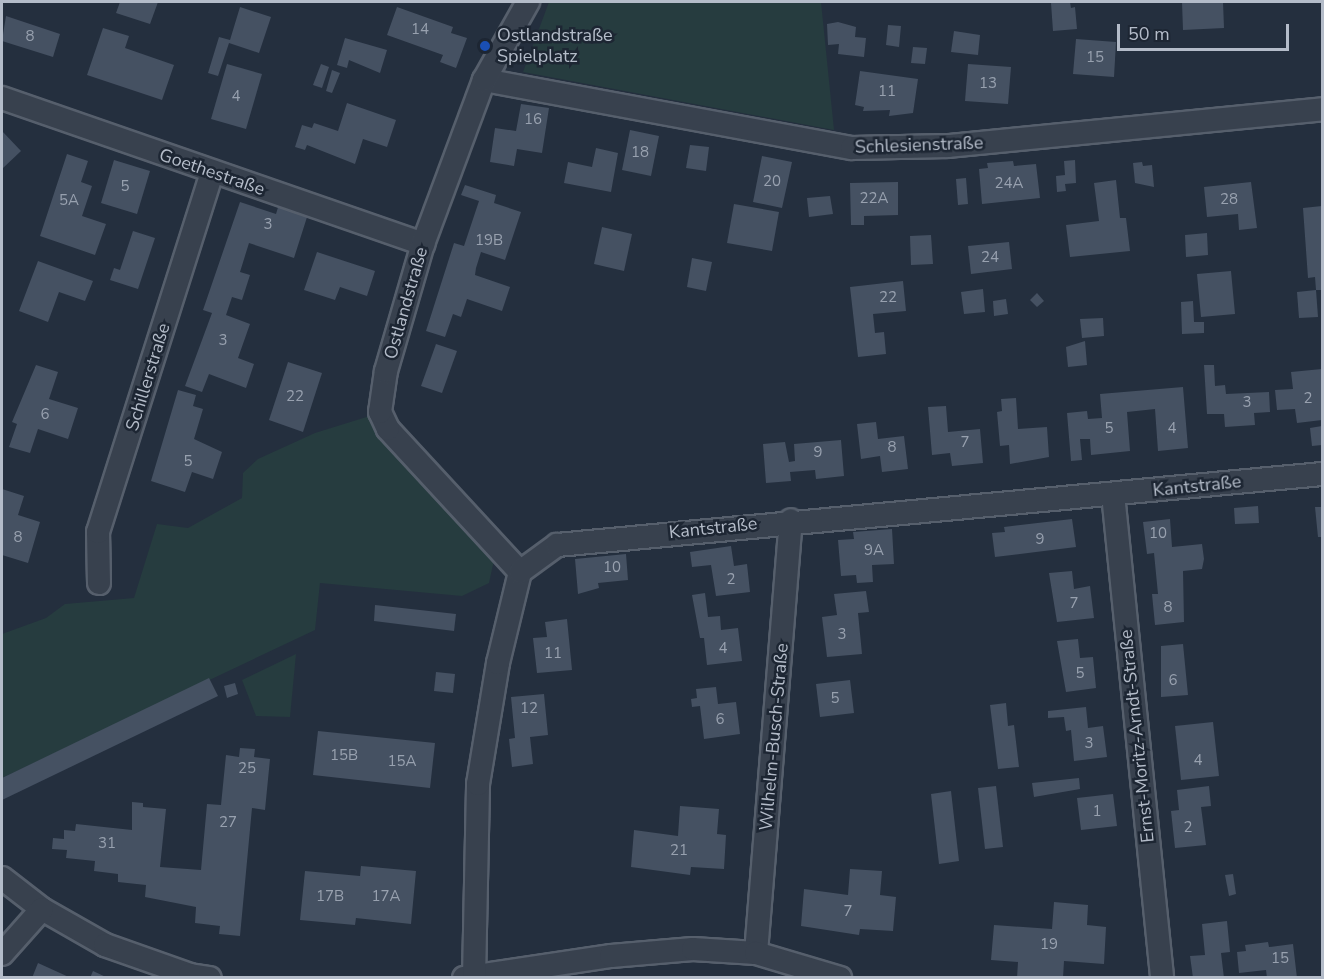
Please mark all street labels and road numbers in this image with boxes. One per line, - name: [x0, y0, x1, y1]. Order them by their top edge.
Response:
- street label: Schlesienstraße: [854, 132, 984, 158]
- street label: Goethestraße: [156, 144, 268, 200]
- street label: Ostlandstraße: [380, 244, 432, 362]
- street label: Schillerstraße: [121, 320, 175, 434]
- street label: Kantstraße: [1152, 471, 1242, 501]
- street label: Kantstraße: [668, 513, 758, 543]
- street label: Ernst-Moritz-Arndt-Straße: [1115, 628, 1159, 844]
- street label: Wilhelm-Busch-Straße: [755, 642, 793, 832]

